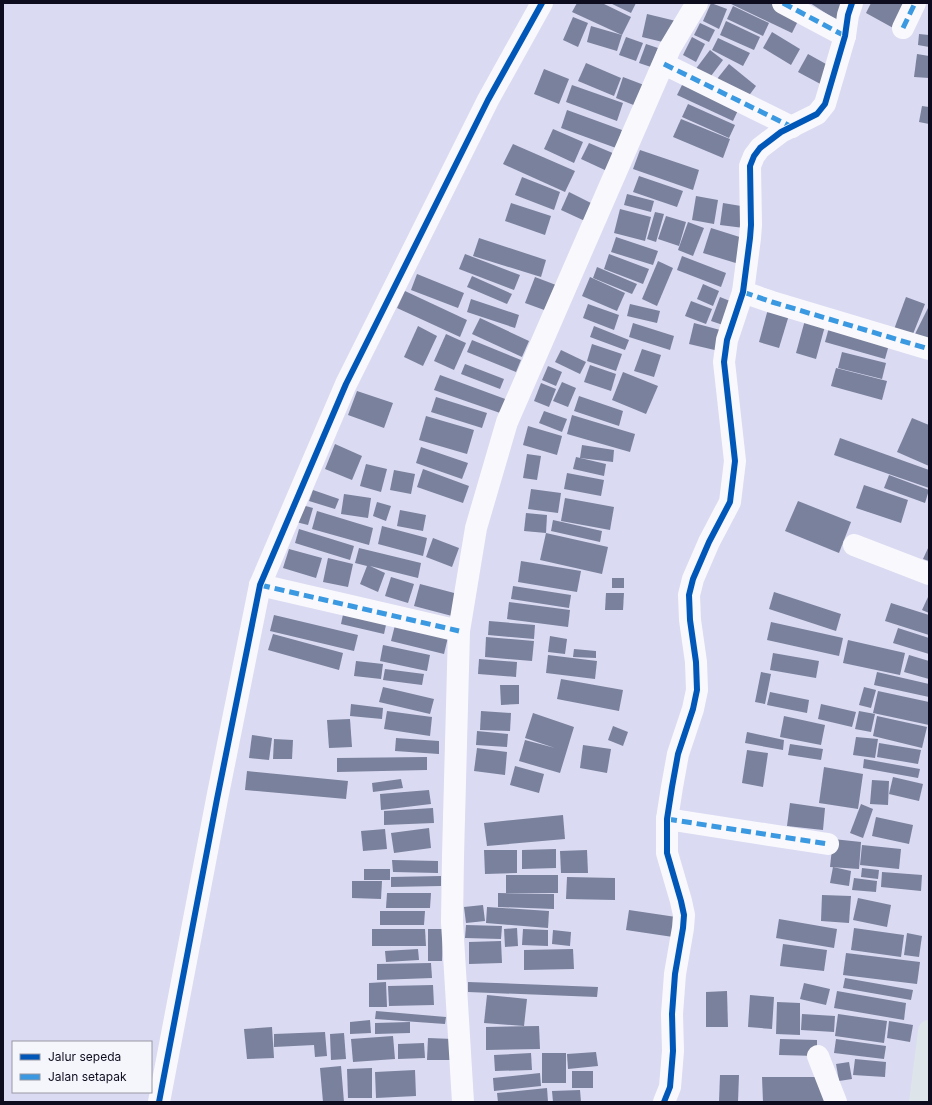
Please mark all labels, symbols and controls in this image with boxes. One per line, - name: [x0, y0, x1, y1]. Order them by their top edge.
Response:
- legend: [12, 1041, 152, 1093]
- text: Jalur sepeda: [48, 1049, 121, 1064]
- text: Jalan setapak: [48, 1069, 127, 1084]

